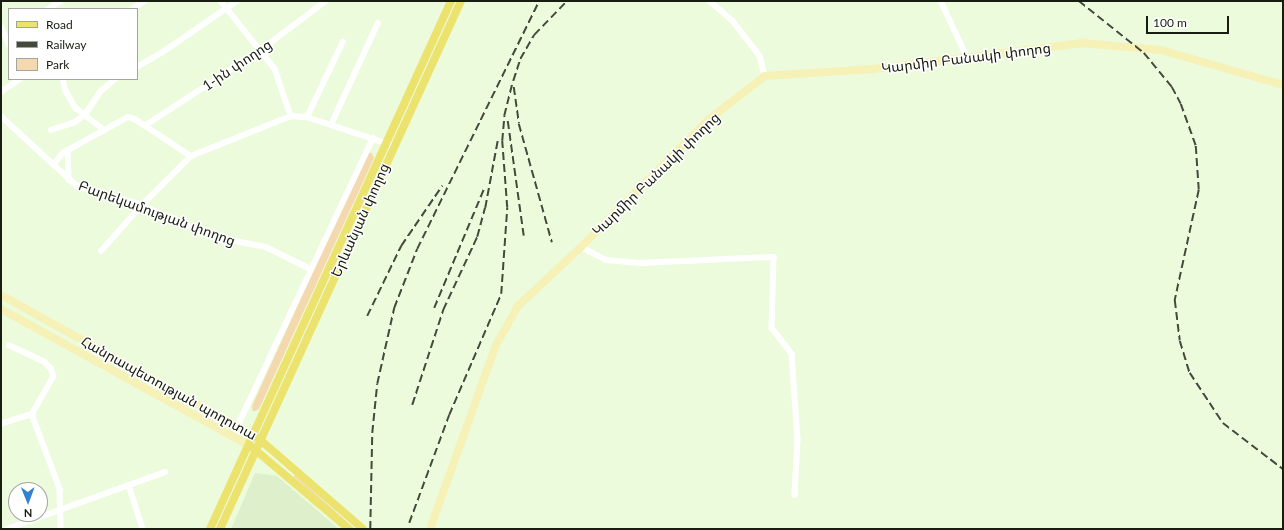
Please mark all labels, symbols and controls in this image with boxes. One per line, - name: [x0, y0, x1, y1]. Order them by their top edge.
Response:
- legend: [8, 8, 138, 80]
- scale bar: [1148, 8, 1231, 34]
- text: 100 m: [1153, 15, 1187, 30]
- text: Road: [46, 17, 73, 32]
- street label: 1-ին փողոց: [199, 36, 275, 94]
- text: Railway: [46, 37, 86, 52]
- street label: Կարմիր Բանակի փողոց: [880, 39, 1052, 77]
- text: Park: [46, 57, 69, 72]
- street label: Կարմիր Բանակի փողոց: [589, 109, 723, 239]
- street label: Երևանյան փողոց: [327, 160, 393, 280]
- street label: Բարեկամության փողոց: [76, 177, 238, 249]
- street label: Հանրապետության պողոտա: [78, 333, 260, 443]
- north arrow: [8, 482, 48, 522]
- text: N: [24, 507, 33, 520]

